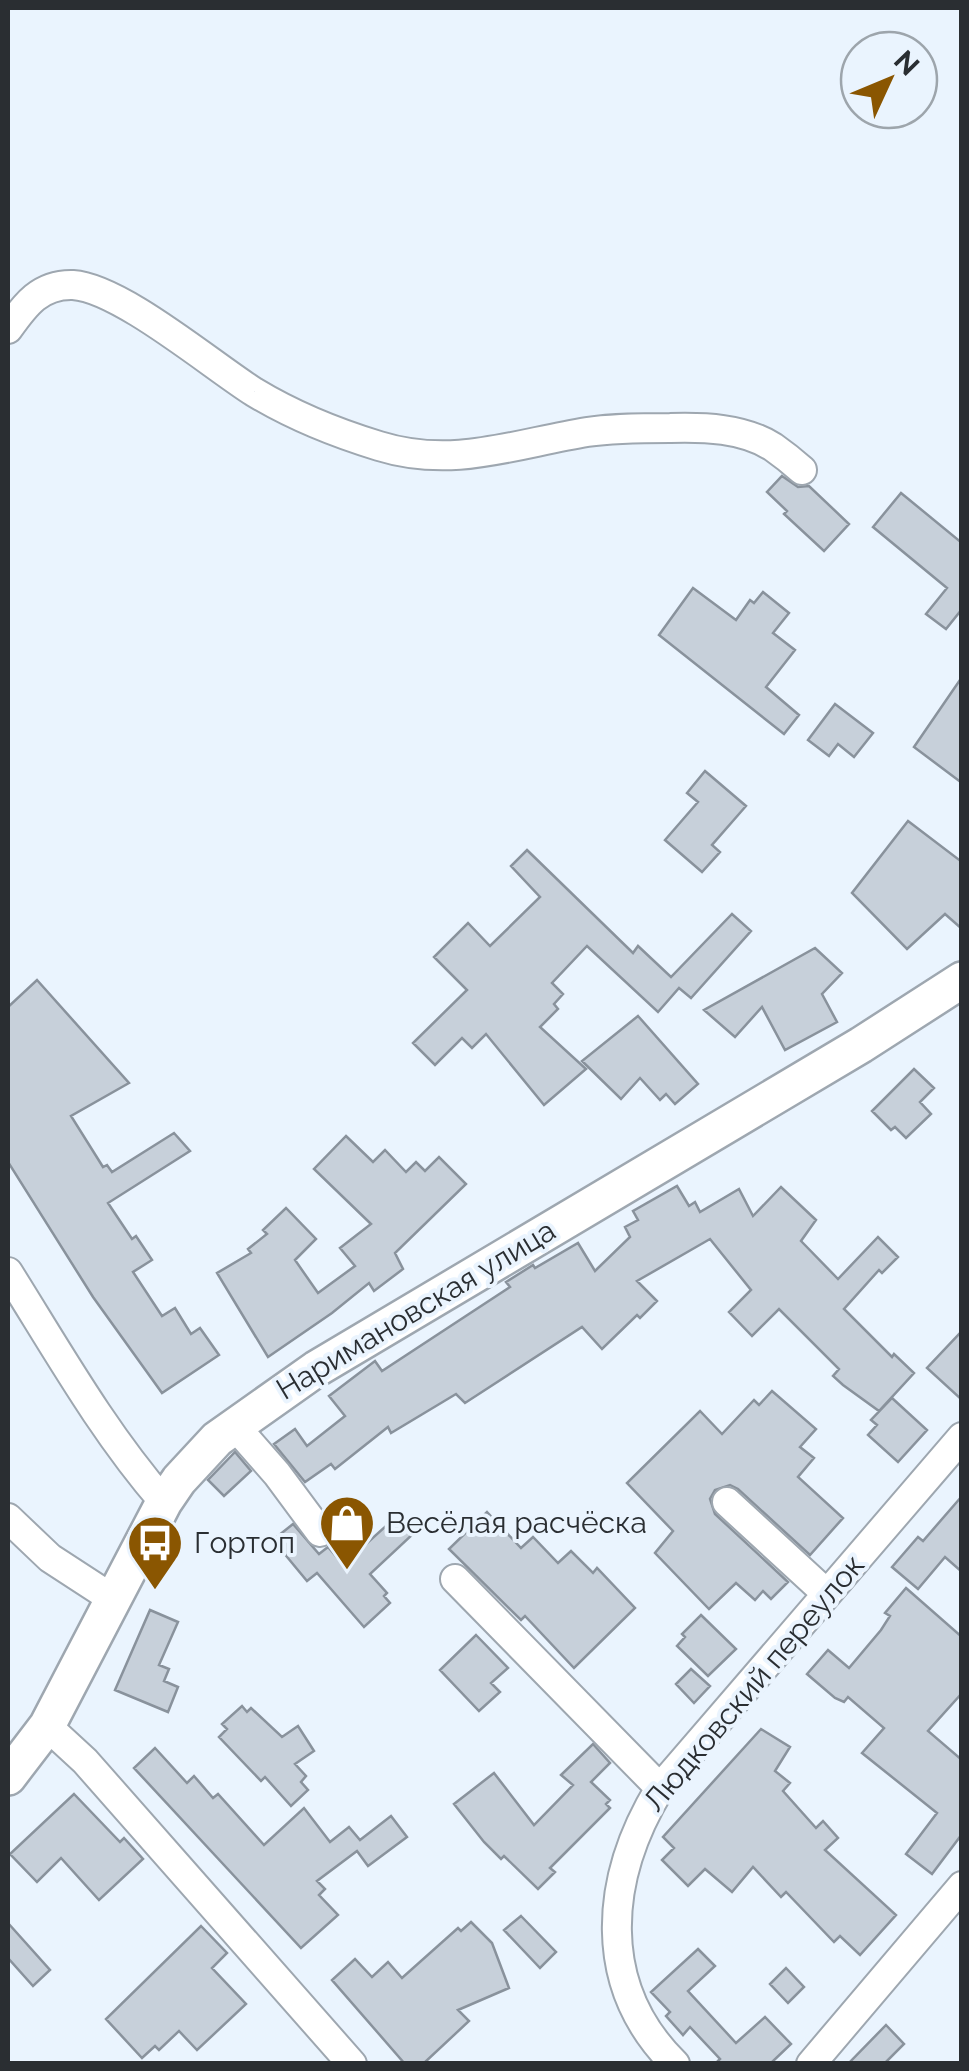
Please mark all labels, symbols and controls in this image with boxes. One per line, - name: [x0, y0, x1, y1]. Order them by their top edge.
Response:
- north arrow: [839, 30, 939, 130]
- text: N: [887, 44, 926, 82]
- street label: Наримановская улица: [270, 1212, 561, 1407]
- shop icon: Весёлая расчёска: [317, 1493, 377, 1572]
- place label: Весёлая расчёска: [386, 1505, 647, 1540]
- bus stop icon: Гортоп: [125, 1513, 185, 1592]
- place label: Гортоп: [194, 1525, 295, 1560]
- street label: Людковский переулок: [636, 1547, 871, 1818]

